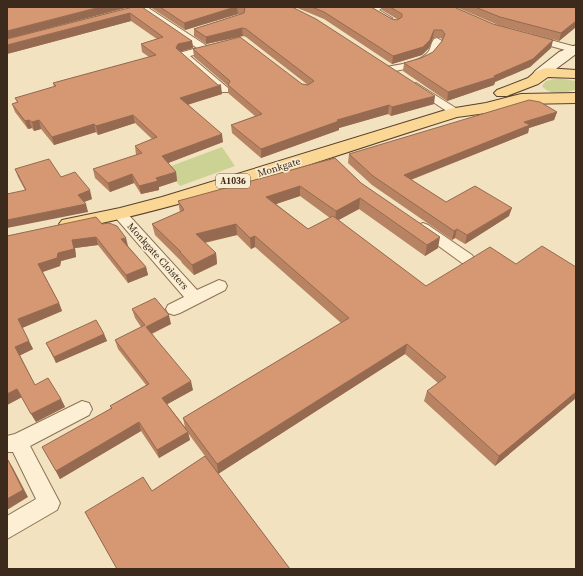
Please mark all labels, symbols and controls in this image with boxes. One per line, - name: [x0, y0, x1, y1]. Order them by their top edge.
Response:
- street label: Monkgate: [256, 154, 302, 180]
- road number: A1036: [216, 174, 250, 188]
- street label: Monkgate Cloisters: [125, 220, 191, 292]

